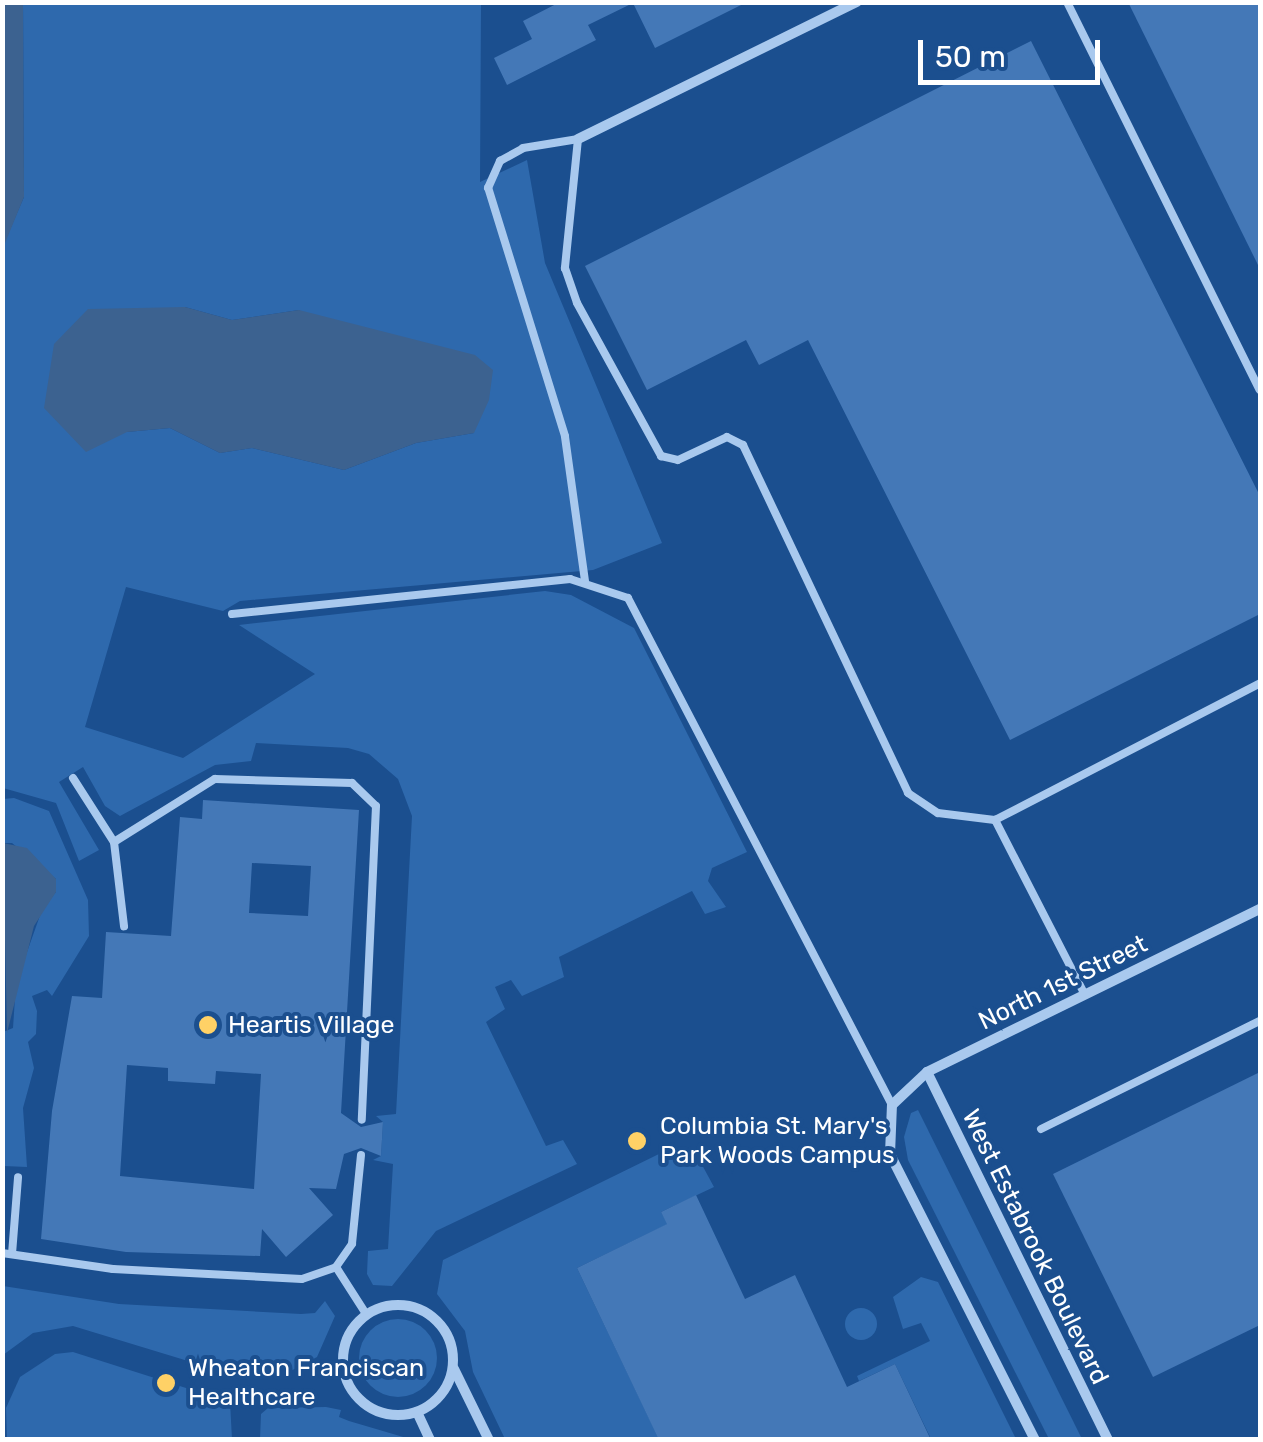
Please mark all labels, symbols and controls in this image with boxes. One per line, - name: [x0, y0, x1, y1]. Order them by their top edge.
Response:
- scale bar: [923, 20, 1106, 82]
- text: 50 m: [935, 39, 1006, 75]
- street label: North 1st Street: [974, 929, 1152, 1037]
- place label: Heartis Village: [228, 1010, 395, 1040]
- marker: Heartis Village: [197, 1014, 219, 1036]
- street label: West Estabrook Boulevard: [955, 1105, 1115, 1389]
- place label: Columbia St. Mary's Park Woods Campus: [660, 1112, 895, 1171]
- marker: Columbia St. Mary's Park Woods Campus: [624, 1128, 650, 1154]
- place label: Wheaton Franciscan Healthcare: [188, 1354, 424, 1413]
- marker: Wheaton Franciscan Healthcare: [153, 1370, 179, 1396]

